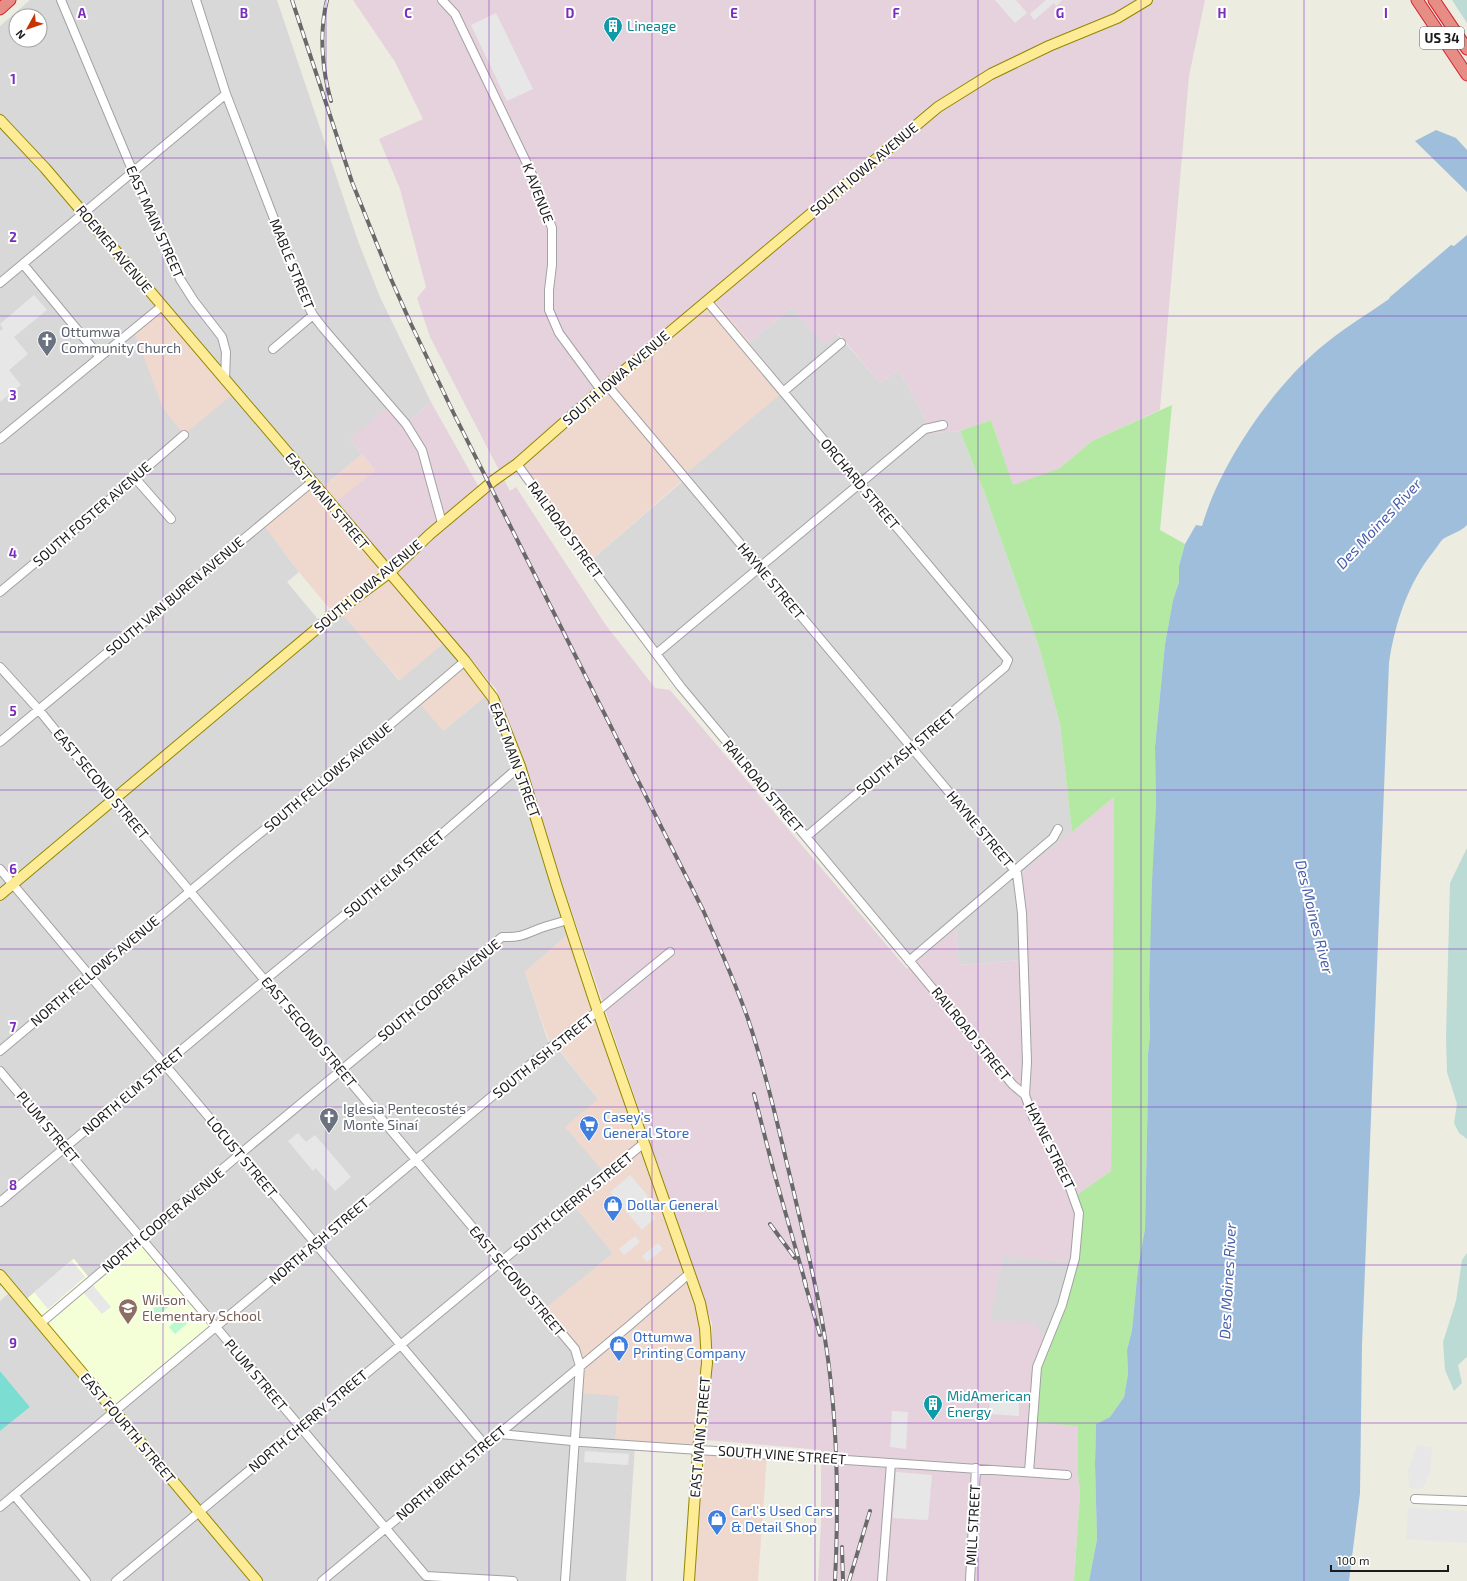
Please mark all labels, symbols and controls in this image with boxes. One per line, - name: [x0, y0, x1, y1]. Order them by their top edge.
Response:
- text: A: [78, 5, 87, 21]
- text: B: [240, 5, 248, 21]
- text: C: [404, 5, 412, 21]
- text: D: [566, 5, 575, 21]
- text: E: [730, 5, 738, 21]
- text: F: [892, 5, 900, 21]
- text: G: [1056, 5, 1064, 21]
- text: H: [1218, 5, 1227, 21]
- text: I: [1384, 5, 1388, 21]
- north arrow: [8, 8, 48, 48]
- building icon: Lineage: [602, 15, 624, 43]
- place label: Lineage: [627, 17, 676, 34]
- text: N: [12, 27, 27, 42]
- road number: US 34: [1420, 27, 1464, 49]
- text: 1: [10, 71, 16, 87]
- street label: SOUTH IOWA AVENUE: [806, 118, 921, 219]
- street label: K AVENUE: [519, 161, 558, 225]
- street label: EAST MAIN STREET: [123, 163, 188, 281]
- street label: ROEMER AVENUE: [73, 201, 156, 296]
- street label: MABLE STREET: [267, 216, 318, 312]
- text: 2: [9, 229, 17, 245]
- place label: Ottumwa Community Church: [61, 323, 181, 356]
- street label: SOUTH IOWA AVENUE: [559, 327, 673, 429]
- church icon: Ottumwa Community Church: [36, 329, 58, 357]
- text: 3: [9, 387, 17, 403]
- street label: ORCHARD STREET: [817, 435, 903, 533]
- street label: EAST MAIN STREET: [282, 449, 373, 553]
- street label: SOUTH FOSTER AVENUE: [29, 458, 154, 570]
- water label: Des Moines River: [1332, 474, 1425, 572]
- street label: RAILROAD STREET: [525, 478, 606, 582]
- street label: SOUTH VAN BUREN AVENUE: [102, 533, 247, 658]
- street label: SOUTH IOWA AVENUE: [310, 535, 425, 636]
- street label: HAYNE STREET: [734, 539, 808, 622]
- text: 4: [9, 545, 17, 561]
- street label: EAST MAIN STREET: [487, 700, 544, 820]
- text: 5: [9, 703, 17, 719]
- street label: SOUTH ASH STREET: [853, 705, 959, 798]
- street label: SOUTH FELLOWS AVENUE: [260, 718, 395, 835]
- street label: EAST SECOND STREET: [50, 725, 153, 842]
- street label: RAILROAD STREET: [720, 736, 807, 835]
- street label: HAYNE STREET: [943, 787, 1017, 870]
- street label: SOUTH ELM STREET: [340, 827, 447, 921]
- water label: Des Moines River: [1292, 858, 1338, 977]
- text: 6: [9, 861, 17, 877]
- street label: NORTH FELLOWS AVENUE: [27, 912, 163, 1029]
- street label: SOUTH COOPER AVENUE: [374, 935, 504, 1044]
- street label: EAST SECOND STREET: [258, 973, 361, 1090]
- street label: RAILROAD STREET: [928, 983, 1014, 1084]
- street label: SOUTH ASH STREET: [489, 1010, 596, 1101]
- text: 7: [10, 1019, 17, 1035]
- street label: NORTH ELM STREET: [78, 1043, 187, 1138]
- street label: PLUM STREET: [13, 1087, 83, 1166]
- place label: Iglesia Pentecostés Monte Sinaí: [343, 1100, 466, 1133]
- street label: HAYNE STREET: [1022, 1100, 1079, 1192]
- church icon: Iglesia Pentecostés Monte Sinaí: [318, 1106, 340, 1134]
- place label: Casey's General Store: [603, 1108, 689, 1141]
- street label: LOCUST STREET: [203, 1113, 281, 1201]
- supermarket icon: Casey's General Store: [578, 1114, 600, 1142]
- street label: SOUTH CHERRY STREET: [510, 1148, 636, 1255]
- street label: NORTH COOPER AVENUE: [98, 1164, 227, 1276]
- text: 8: [9, 1177, 17, 1193]
- street label: NORTH ASH STREET: [265, 1194, 372, 1287]
- shop icon: Dollar General: [602, 1194, 624, 1222]
- place label: Dollar General: [627, 1196, 719, 1213]
- water label: Des Moines River: [1215, 1221, 1239, 1340]
- street label: EAST SECOND STREET: [466, 1222, 569, 1339]
- place label: Wilson Elementary School: [142, 1291, 262, 1324]
- school or university icon: Wilson Elementary School: [117, 1297, 139, 1325]
- place label: Ottumwa Printing Company: [633, 1328, 746, 1361]
- shop icon: Ottumwa Printing Company: [608, 1334, 630, 1362]
- text: 9: [9, 1335, 17, 1351]
- street label: PLUM STREET: [221, 1335, 291, 1414]
- street label: NORTH CHERRY STREET: [245, 1366, 371, 1475]
- street label: EAST FOURTH STREET: [77, 1369, 180, 1486]
- street label: EAST MAIN STREET: [686, 1376, 713, 1498]
- place label: MidAmerican Energy: [947, 1387, 1031, 1420]
- building icon: MidAmerican Energy: [922, 1393, 944, 1421]
- street label: NORTH BIRCH STREET: [392, 1422, 509, 1524]
- street label: SOUTH VINE STREET: [717, 1442, 847, 1467]
- street label: MILL STREET: [962, 1484, 983, 1566]
- place label: Carl's Used Cars & Detail Shop: [731, 1502, 833, 1535]
- shop icon: Carl's Used Cars & Detail Shop: [706, 1508, 728, 1536]
- scale bar: [1331, 1547, 1448, 1573]
- text: 100 m: [1337, 1553, 1369, 1567]

